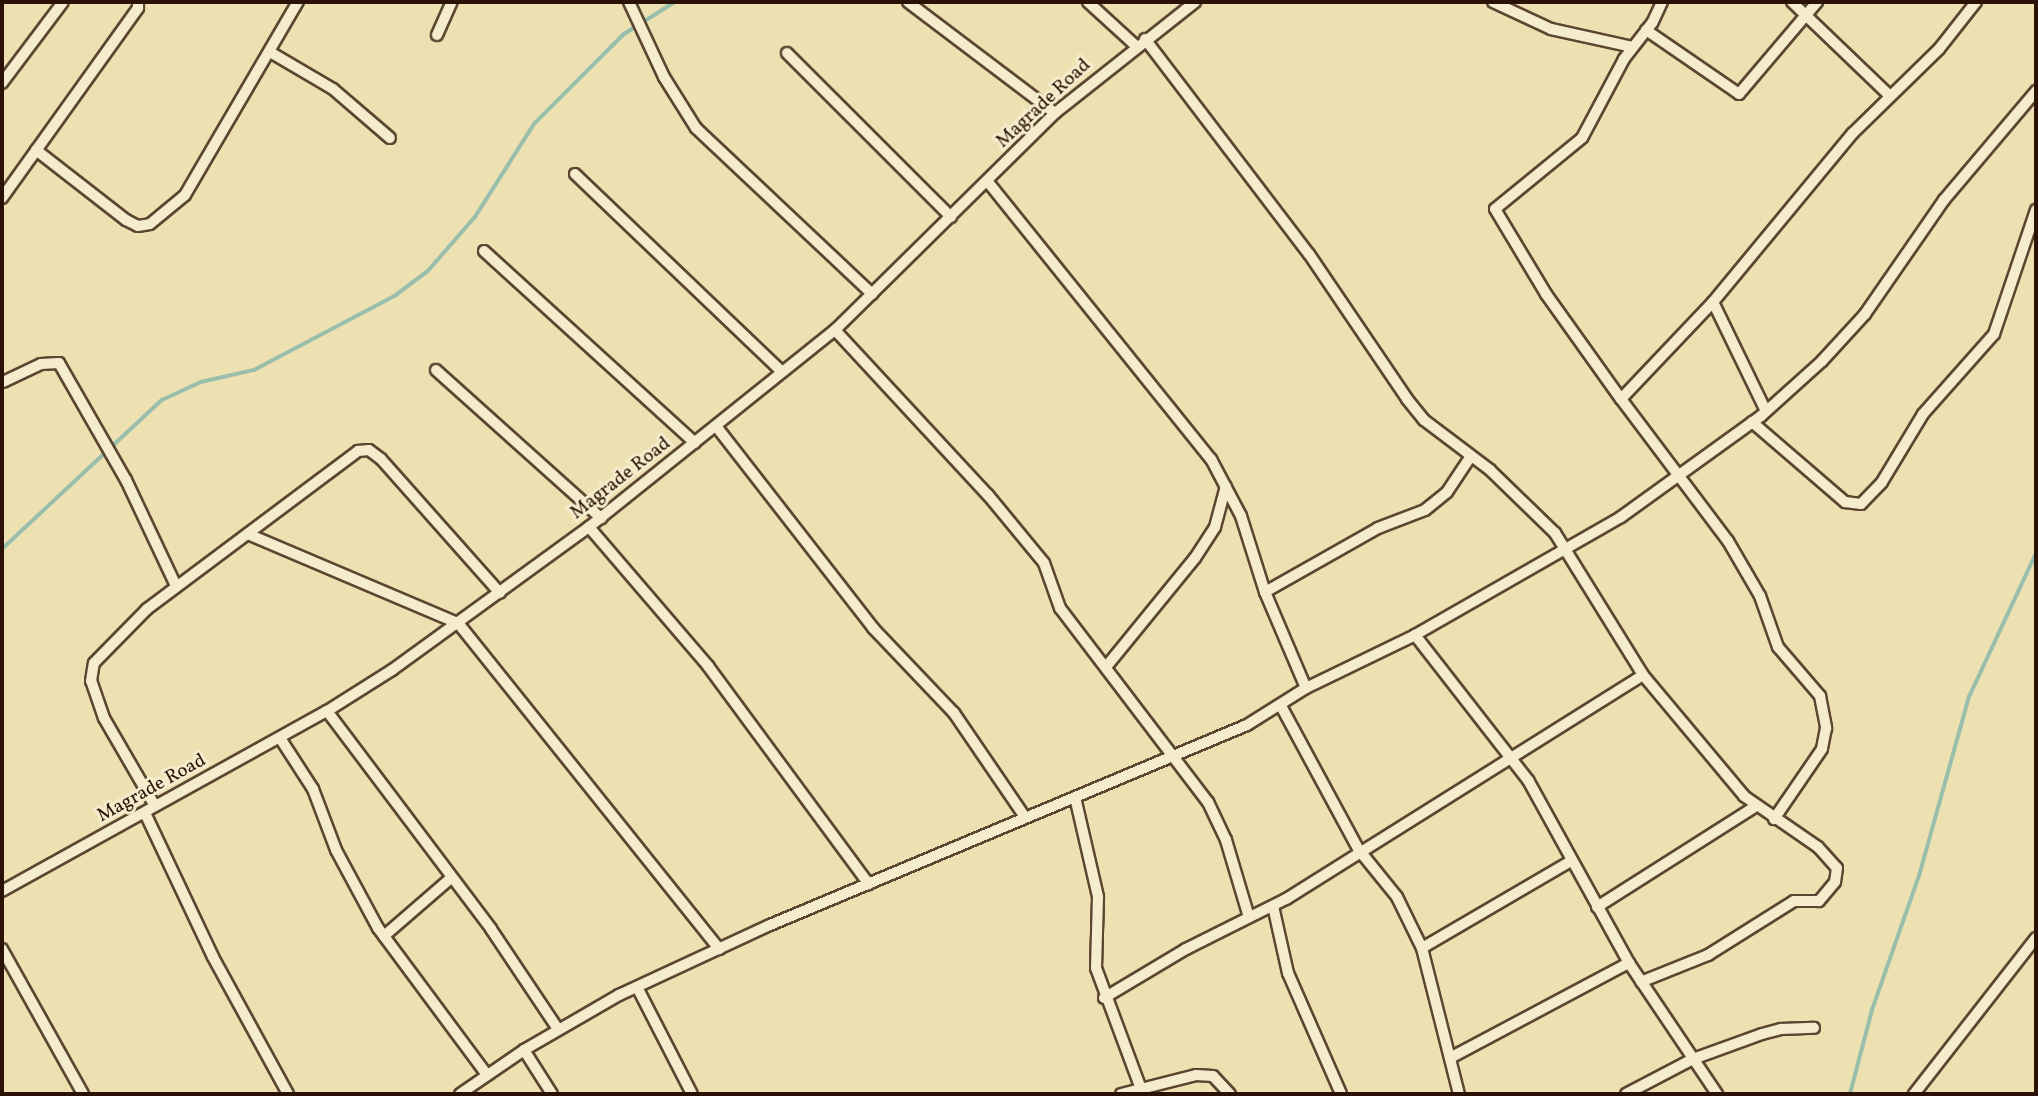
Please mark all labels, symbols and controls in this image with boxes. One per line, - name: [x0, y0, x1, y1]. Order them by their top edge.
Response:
- street label: Magrade Road: [992, 55, 1096, 153]
- street label: Magrade Road: [566, 433, 676, 525]
- street label: Magrade Road: [94, 750, 210, 828]

